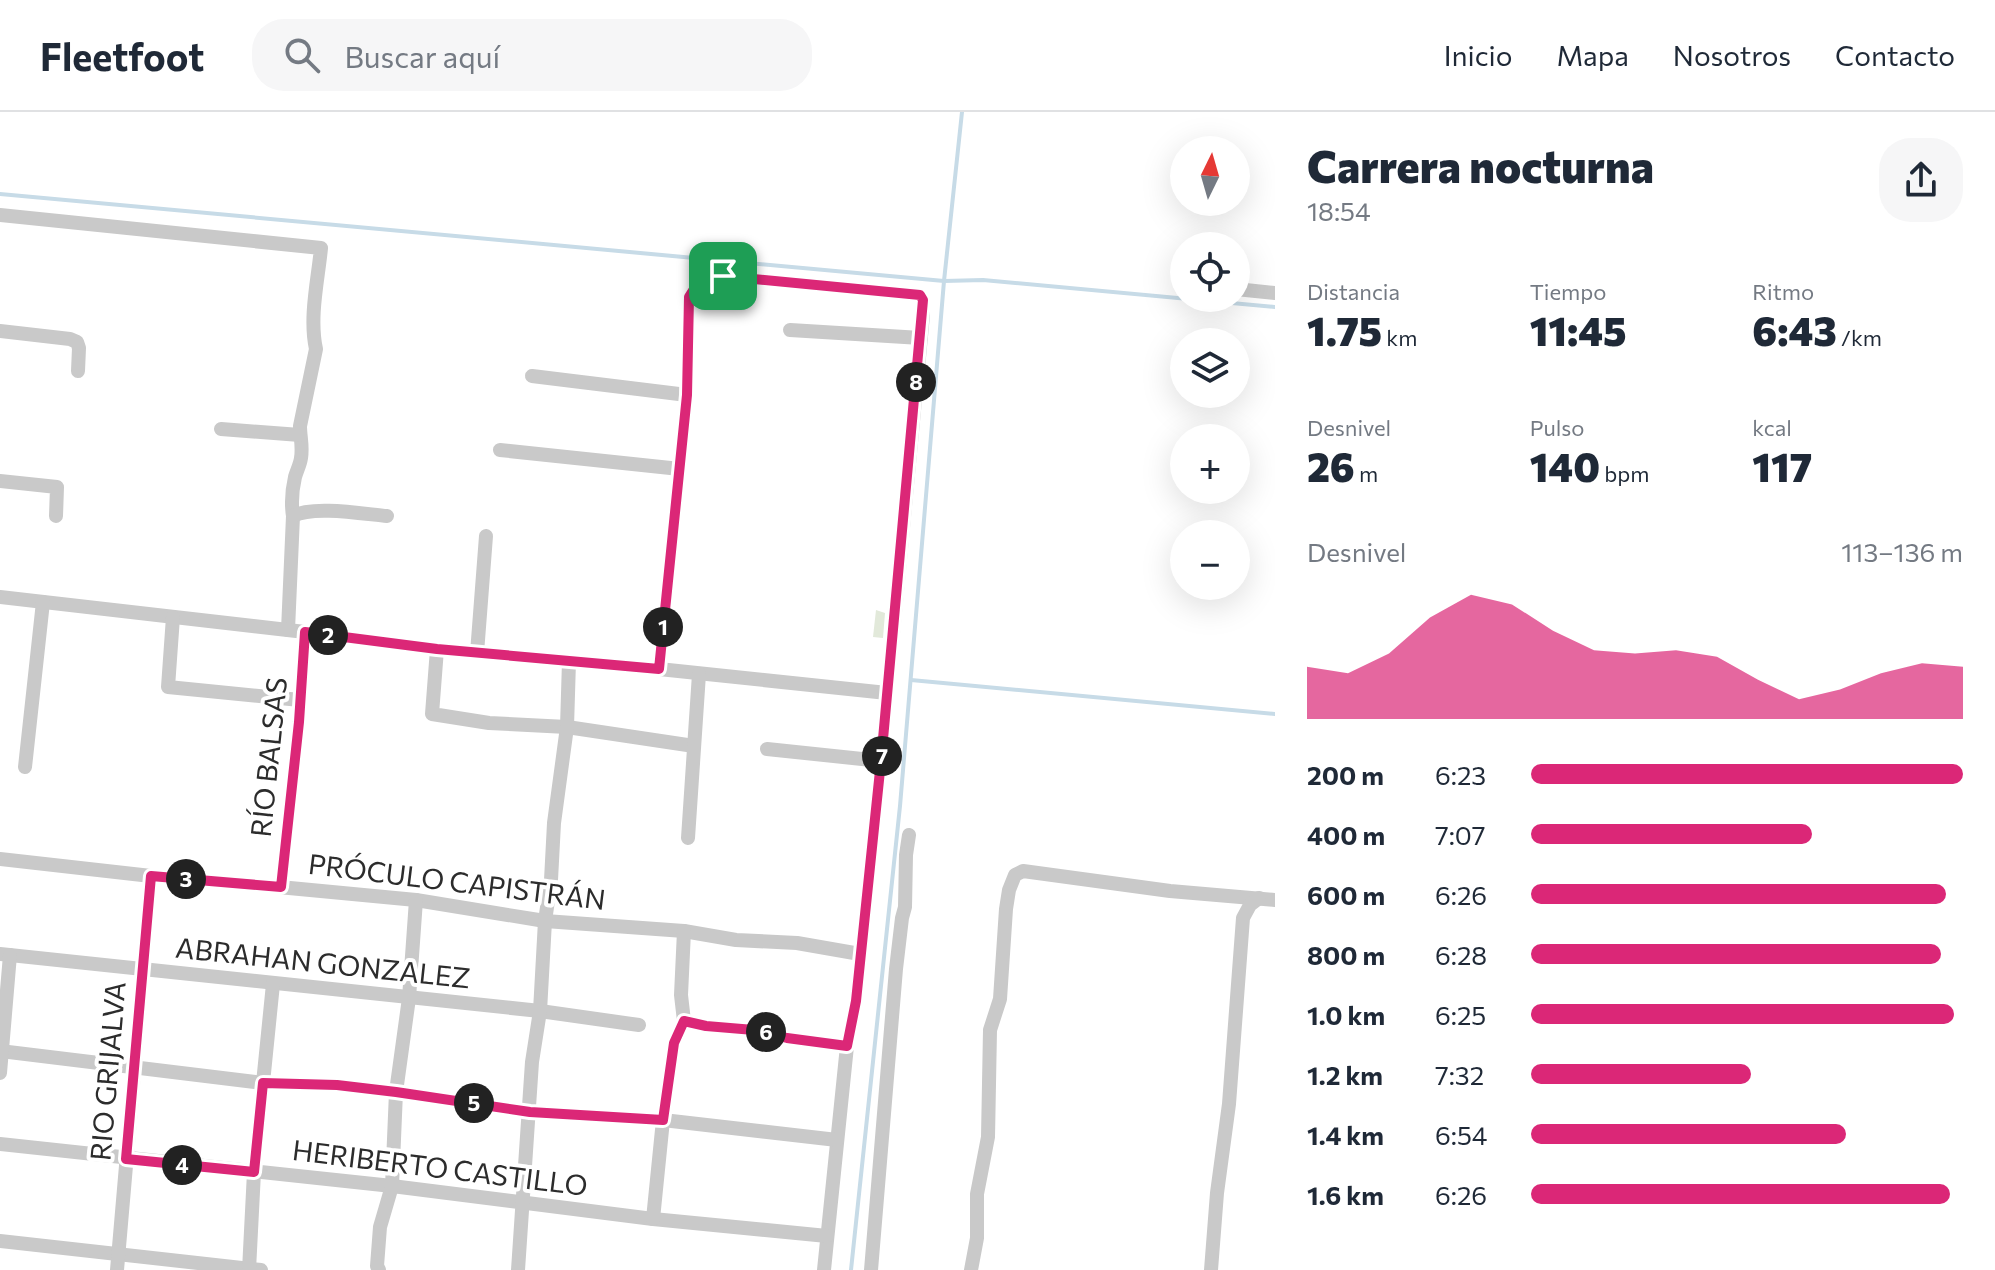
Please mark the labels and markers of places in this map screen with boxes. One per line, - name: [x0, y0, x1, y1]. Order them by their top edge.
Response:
- pin: [689, 242, 757, 310]
- pin: 8: [896, 362, 936, 402]
- pin: 1: [643, 607, 683, 647]
- pin: 2: [308, 615, 348, 655]
- pin: 7: [862, 736, 902, 776]
- pin: 3: [166, 859, 206, 899]
- pin: 6: [746, 1012, 786, 1052]
- pin: 5: [454, 1083, 494, 1123]
- pin: 4: [162, 1145, 202, 1185]

